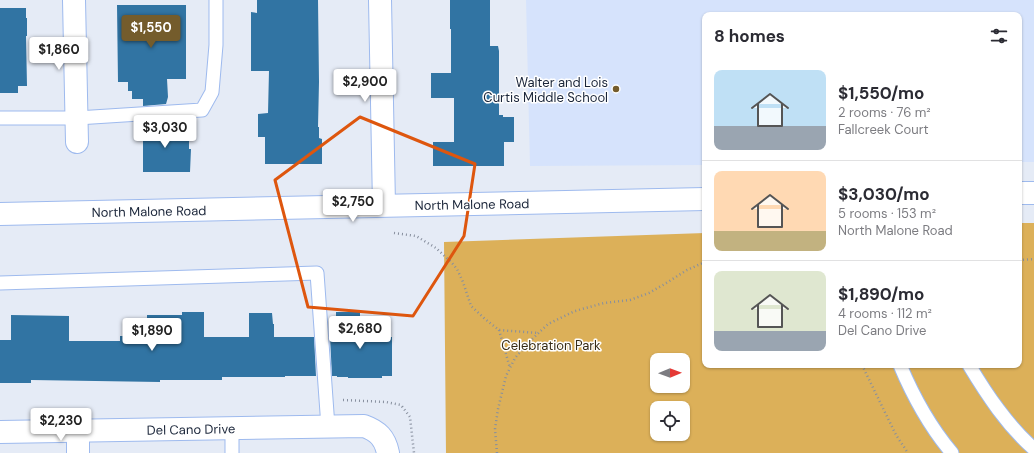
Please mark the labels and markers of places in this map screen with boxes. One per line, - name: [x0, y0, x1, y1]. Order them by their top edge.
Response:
- pin: $1,550: [118, 15, 184, 49]
- pin: $1,860: [26, 37, 92, 71]
- pin: $2,900: [332, 69, 398, 103]
- place label: Walter and Lois Curtis Middle School: [483, 74, 608, 106]
- marker: Walter and Lois Curtis Middle School: [611, 84, 621, 94]
- pin: $3,030: [132, 115, 198, 149]
- pin: $2,750: [320, 189, 386, 223]
- pin: $2,680: [327, 316, 393, 350]
- pin: $1,890: [119, 318, 185, 352]
- pin: $2,230: [28, 408, 94, 442]

